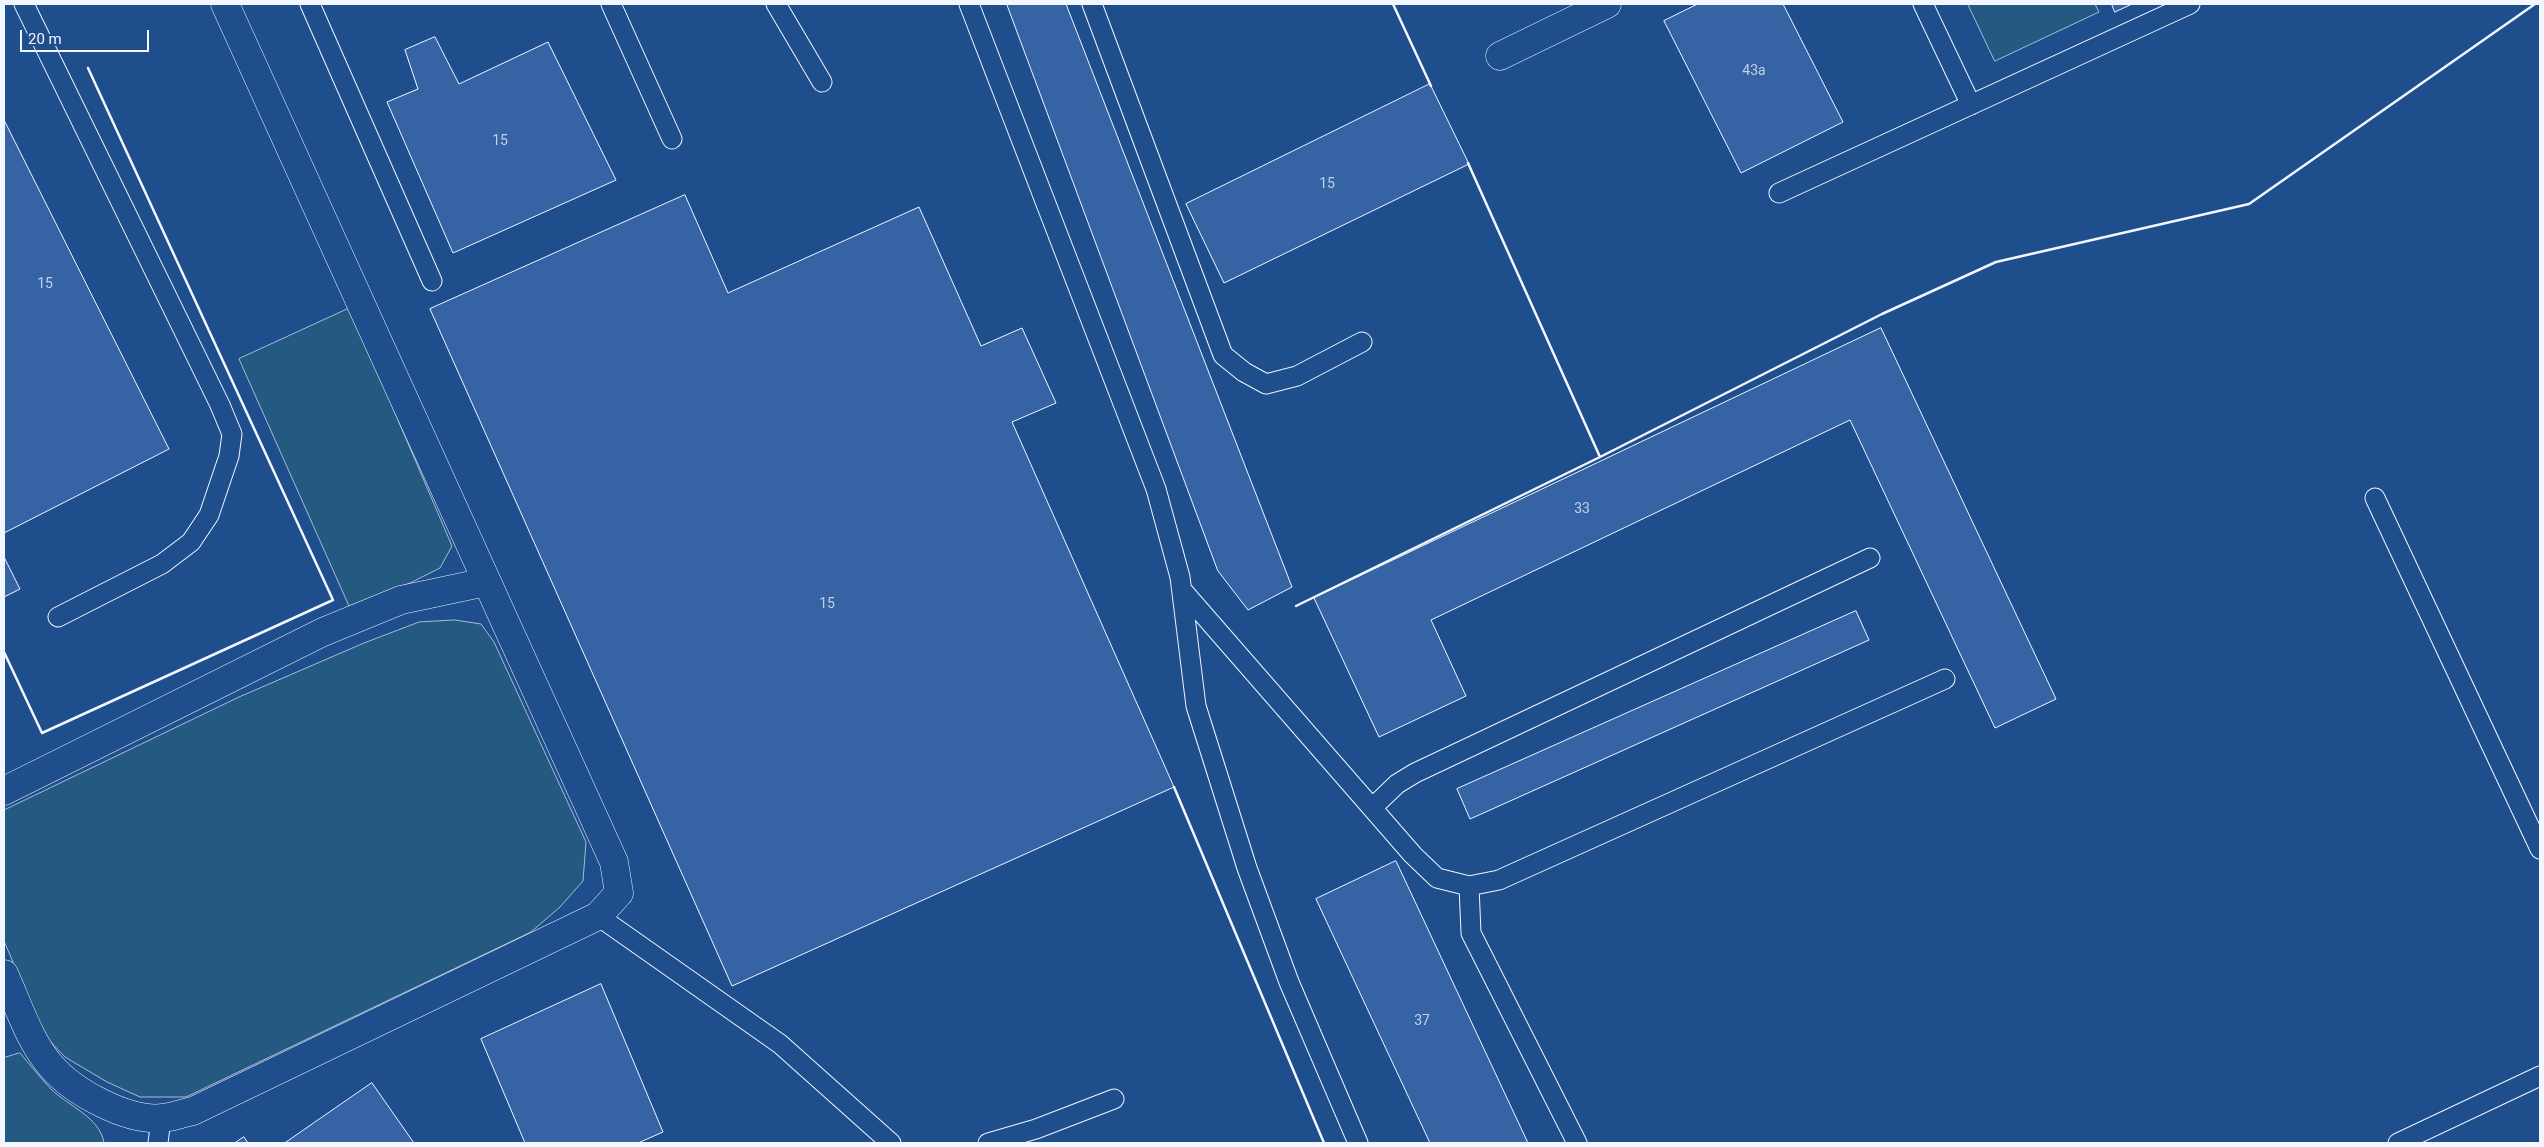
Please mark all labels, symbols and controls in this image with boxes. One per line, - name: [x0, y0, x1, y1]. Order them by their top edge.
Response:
- scale bar: [22, 20, 151, 52]
- text: 20 m: [28, 30, 62, 48]
- house number: 43a: [1742, 63, 1766, 79]
- house number: 15: [492, 133, 508, 149]
- house number: 15: [1319, 176, 1335, 192]
- house number: 15: [37, 276, 53, 292]
- house number: 33: [1574, 501, 1590, 517]
- house number: 15: [819, 596, 835, 612]
- house number: 37: [1414, 1013, 1430, 1029]

